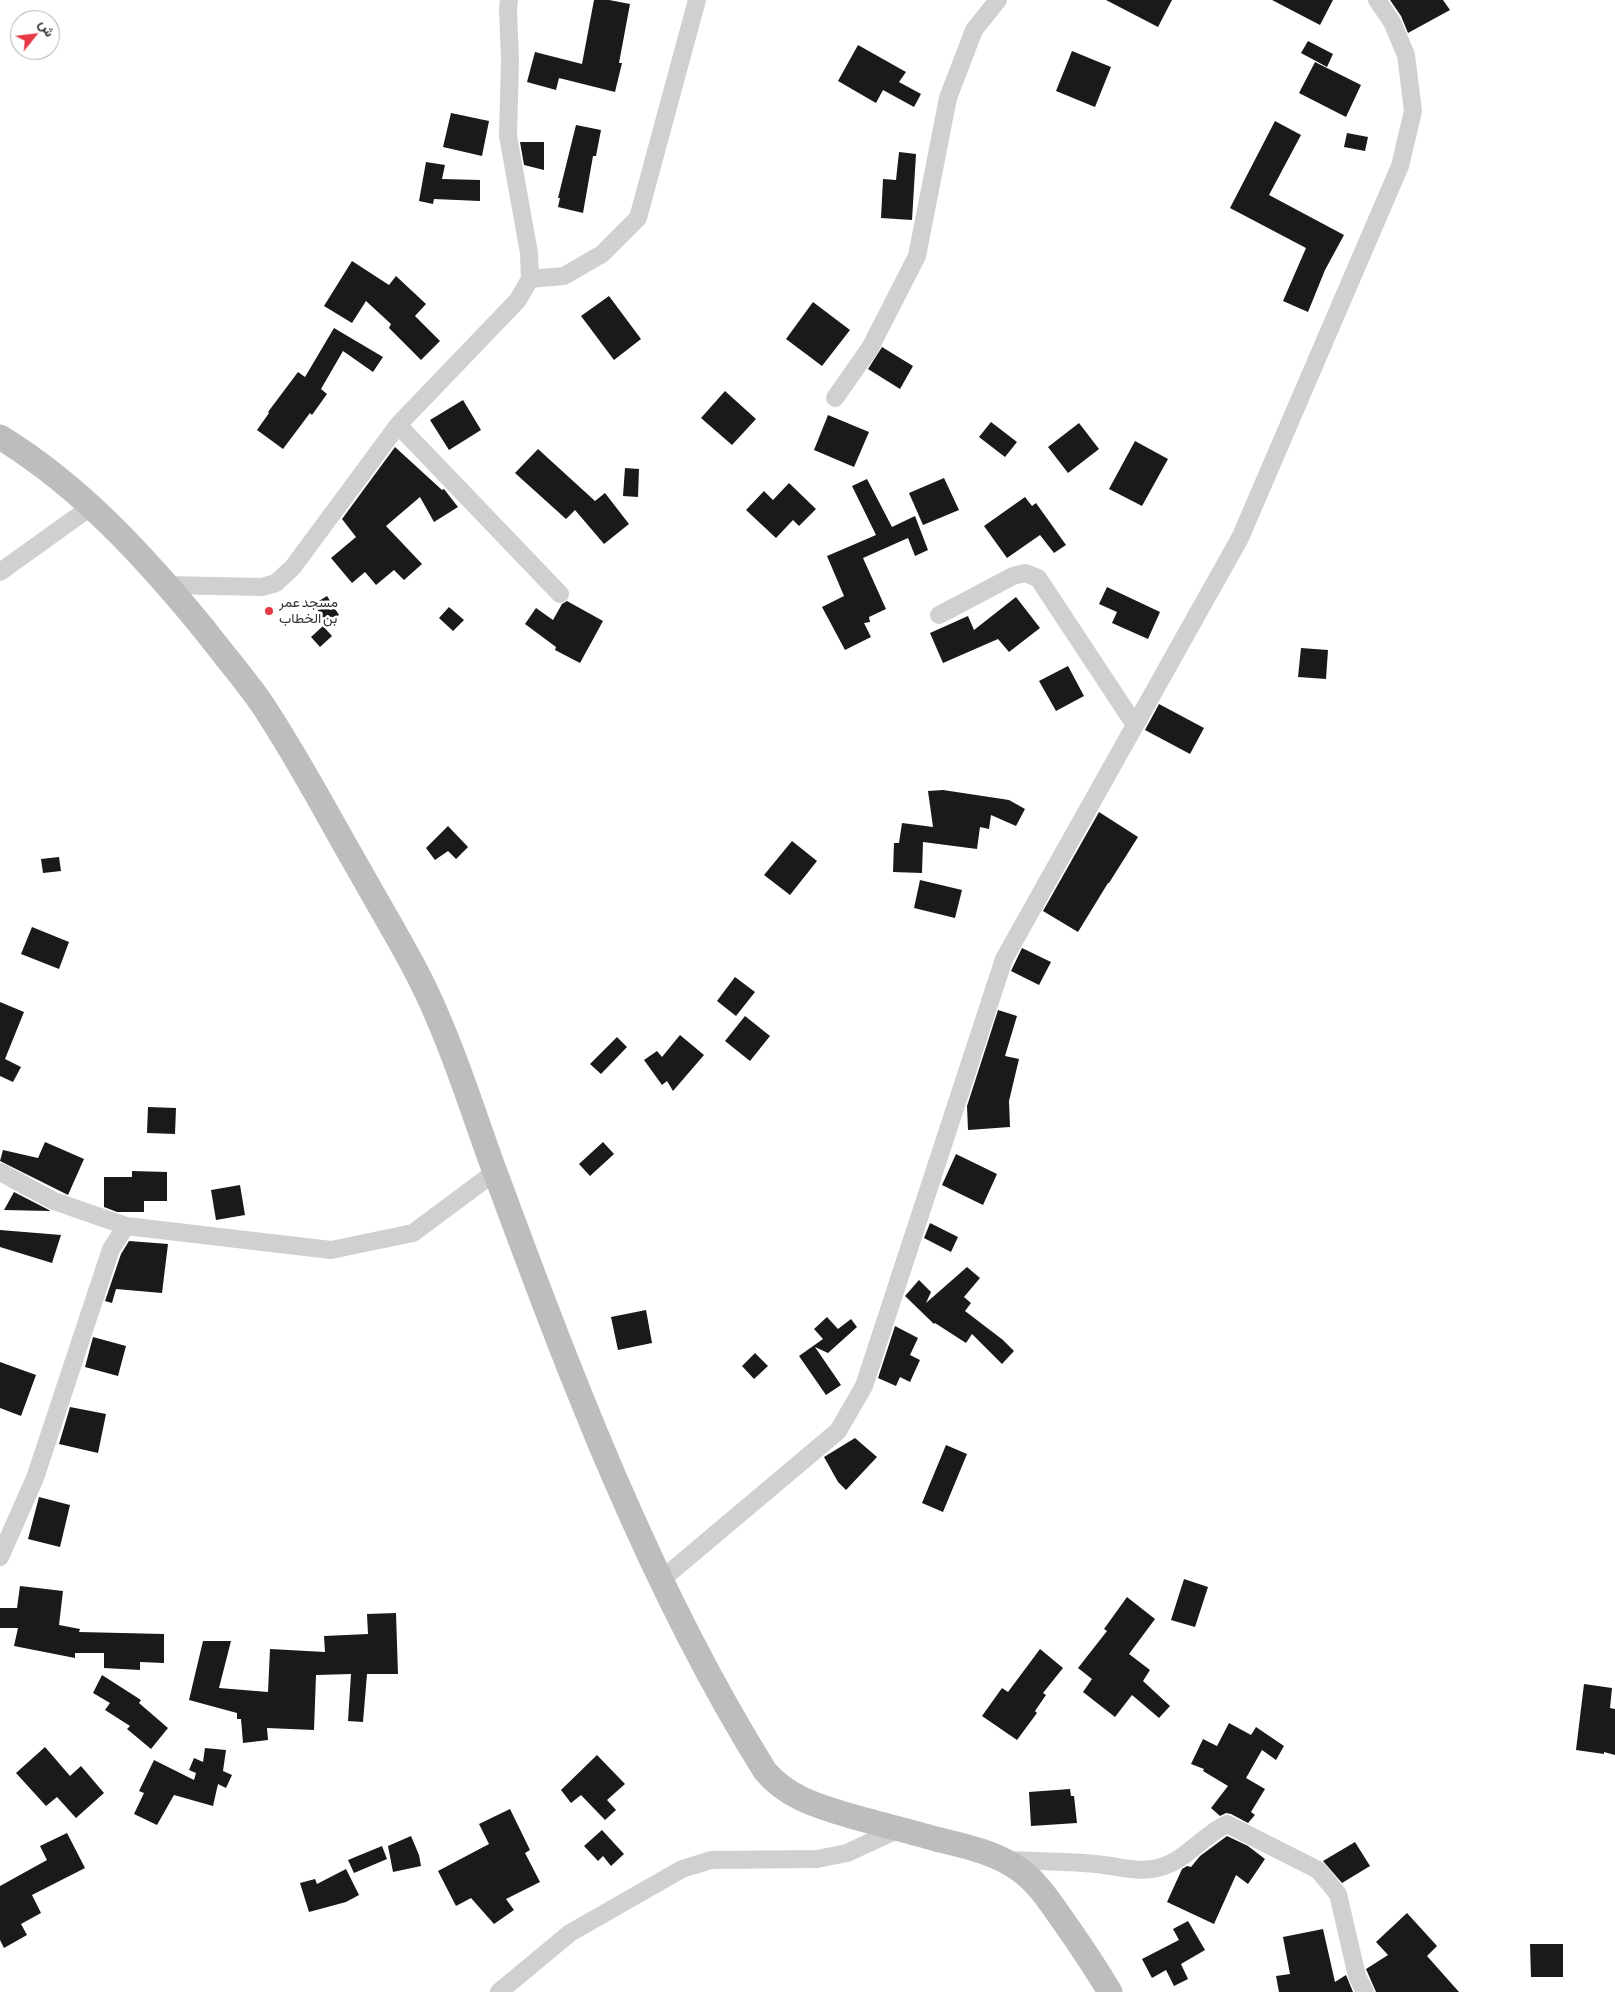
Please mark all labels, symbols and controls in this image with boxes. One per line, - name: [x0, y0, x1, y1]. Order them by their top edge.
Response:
- north arrow: [10, 10, 60, 60]
- text: ش: [36, 17, 58, 39]
- place label: مسجد عمر بن الخطاب: [279, 595, 338, 628]
- marker: مسجد عمر بن الخطاب: [263, 605, 275, 617]

